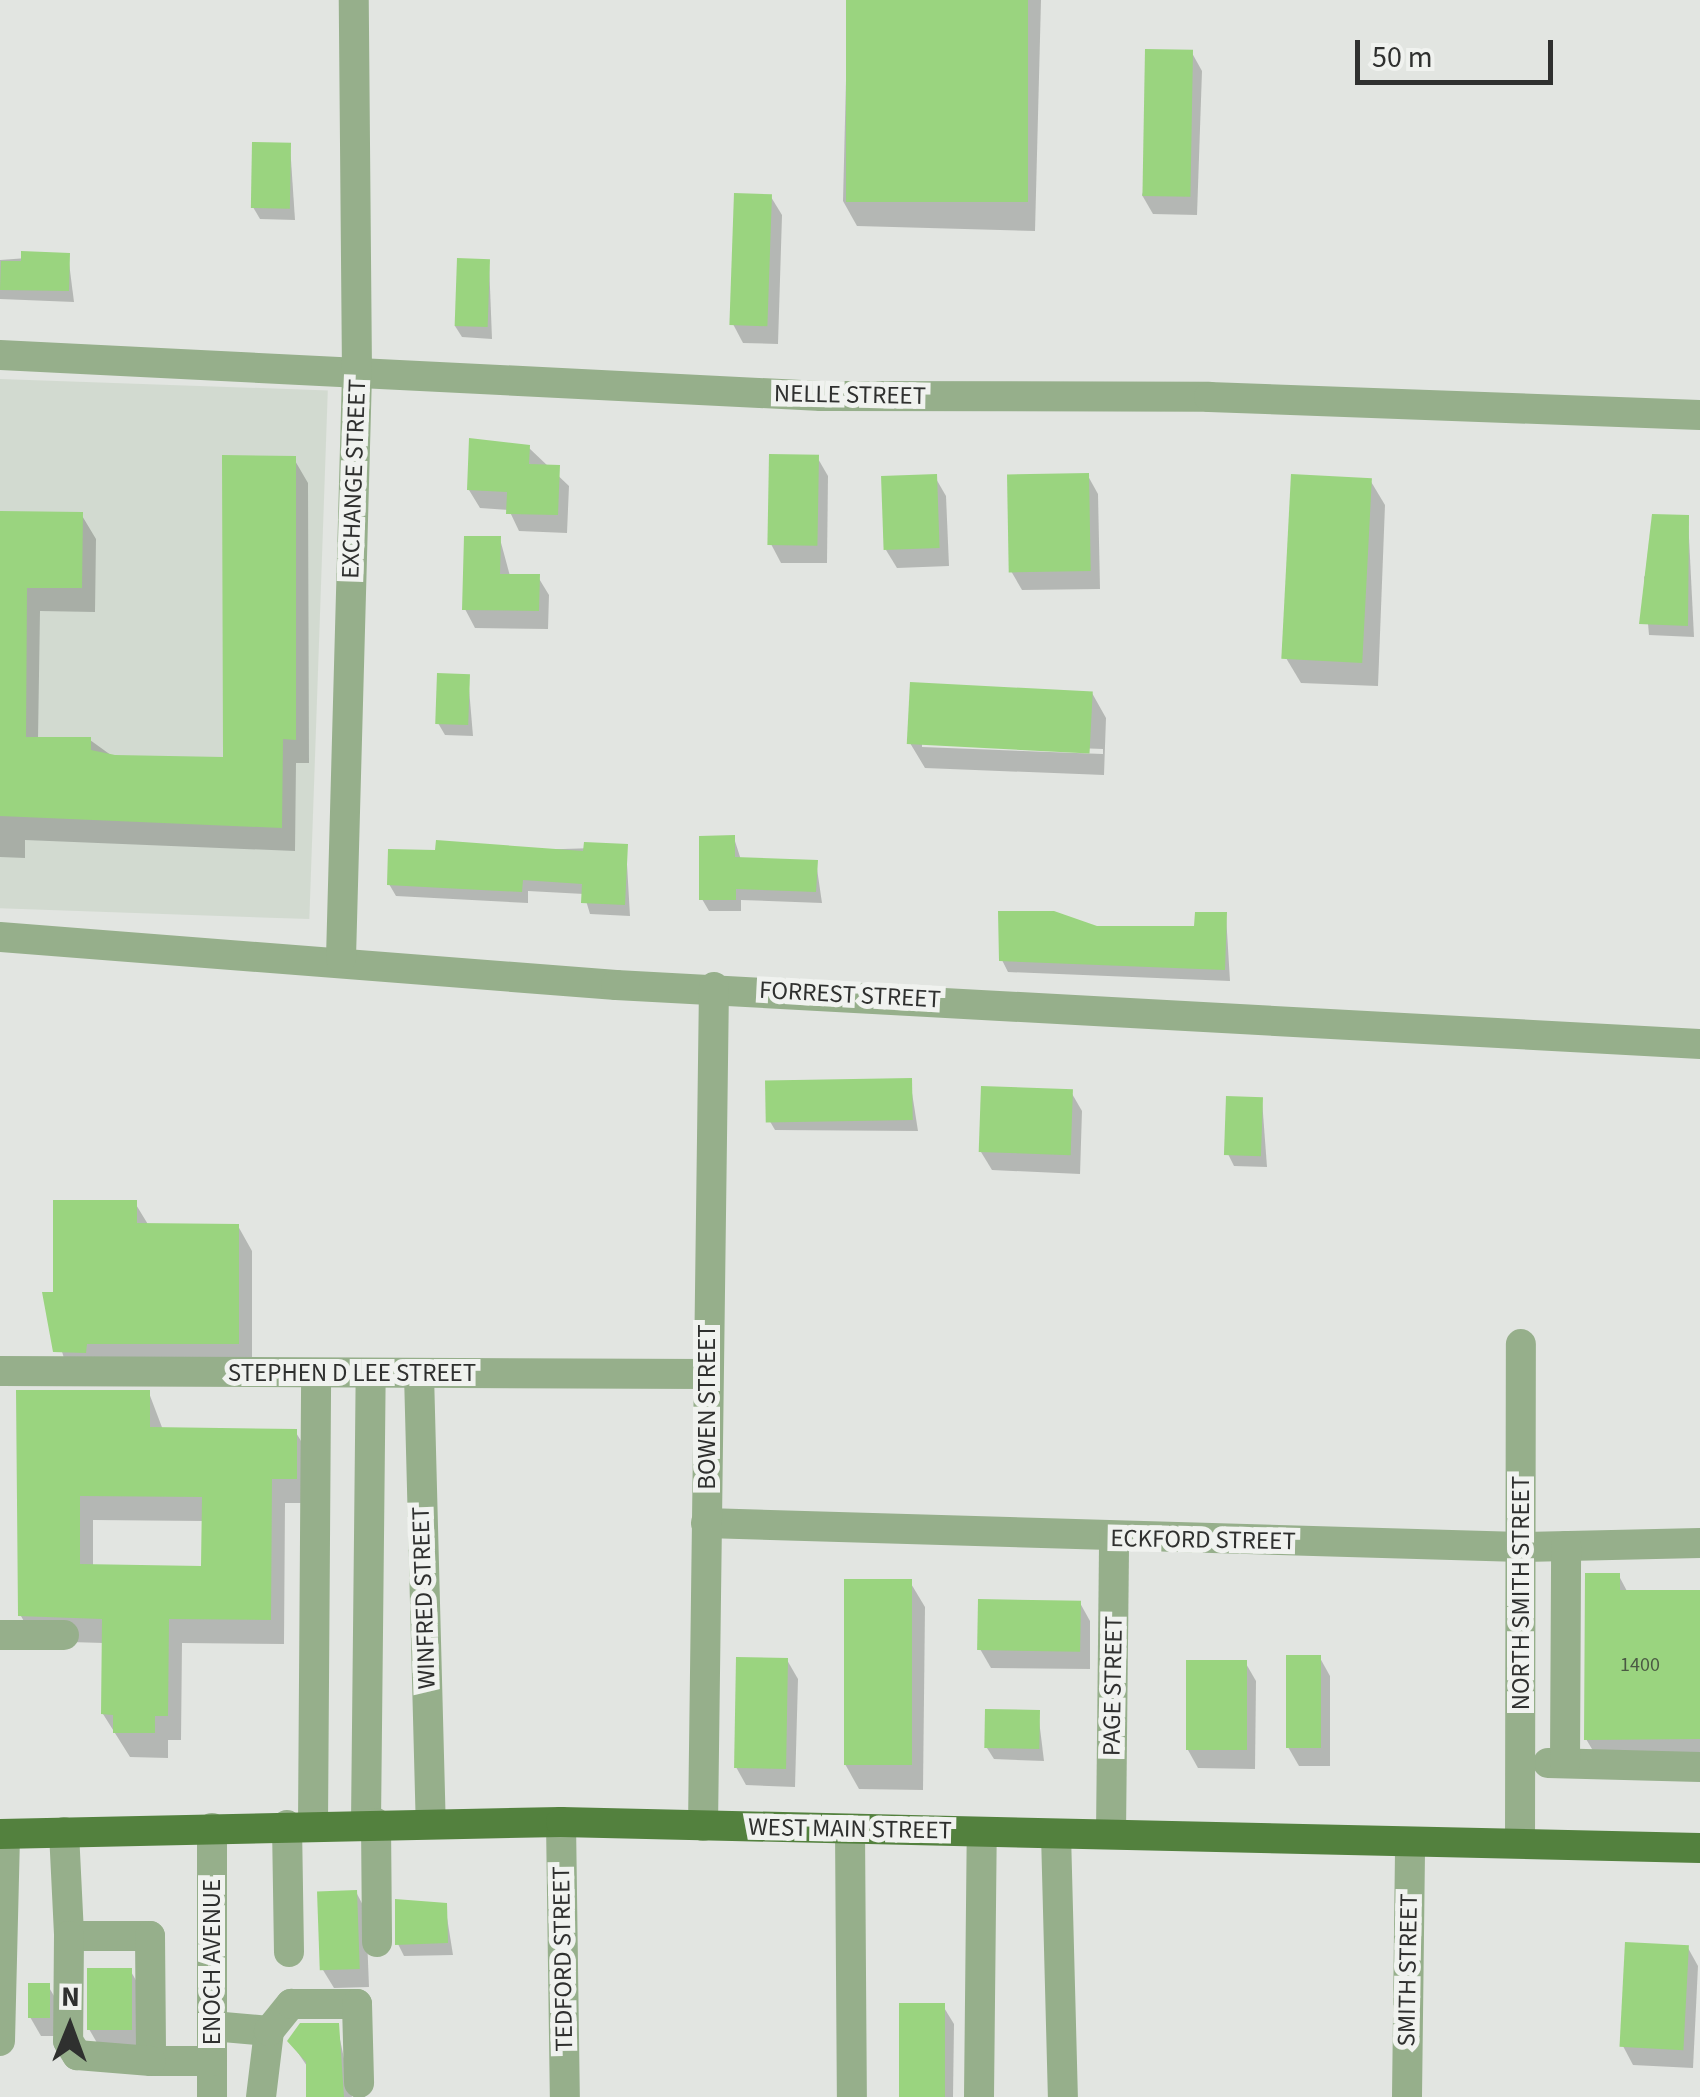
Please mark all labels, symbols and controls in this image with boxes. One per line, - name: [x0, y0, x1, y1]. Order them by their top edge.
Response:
- scale bar: [1360, 20, 1558, 82]
- text: 50 m: [1372, 36, 1433, 79]
- street label: EXCHANGE STREET: [336, 379, 372, 579]
- street label: NELLE STREET: [774, 379, 926, 411]
- street label: FORREST STREET: [758, 975, 942, 1015]
- street label: BOWEN STREET: [692, 1324, 722, 1490]
- street label: STEPHEN D LEE STREET: [228, 1358, 476, 1388]
- street label: NORTH SMITH STREET: [1506, 1476, 1536, 1710]
- street label: WINFRED STREET: [406, 1506, 442, 1690]
- street label: ECKFORD STREET: [1110, 1523, 1296, 1557]
- street label: PAGE STREET: [1097, 1616, 1129, 1756]
- house number: 1400: [1620, 1653, 1660, 1677]
- street label: WEST MAIN STREET: [748, 1812, 952, 1846]
- street label: TEDFORD STREET: [546, 1866, 580, 2052]
- street label: ENOCH AVENUE: [197, 1879, 227, 2045]
- street label: SMITH STREET: [1392, 1893, 1424, 2047]
- north arrow: [20, 1977, 120, 2077]
- text: N: [61, 1977, 80, 2017]

